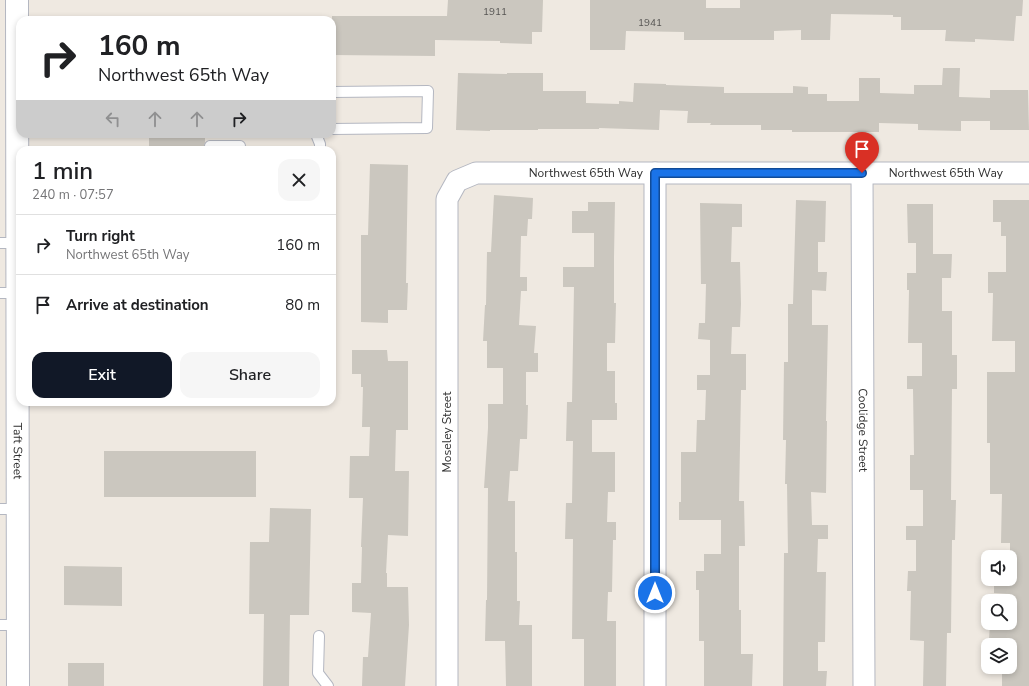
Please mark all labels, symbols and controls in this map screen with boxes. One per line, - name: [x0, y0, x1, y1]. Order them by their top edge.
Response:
- house number: 1911: [483, 5, 507, 19]
- house number: 1941: [638, 16, 662, 30]
- text: 160 m: [98, 27, 181, 65]
- icon: right: [32, 32, 84, 84]
- text: Northwest 65th Way: [98, 63, 269, 87]
- icon: left: [102, 108, 124, 130]
- icon: ahead: [144, 108, 166, 130]
- icon: ahead: [186, 108, 208, 130]
- icon: right: [228, 108, 250, 130]
- pin: [845, 132, 879, 173]
- icon: arrive: [851, 138, 873, 160]
- text: 1 min: [32, 155, 93, 187]
- button: close: [278, 159, 320, 201]
- street label: Northwest 65th Way: [529, 165, 644, 181]
- street label: Northwest 65th Way: [889, 165, 1004, 181]
- text: 240 m · 07:57: [32, 186, 114, 204]
- text: Turn right: [66, 226, 135, 246]
- icon: right: [32, 234, 54, 256]
- text: 160 m: [276, 235, 320, 255]
- text: Northwest 65th Way: [66, 246, 190, 264]
- icon: arrive: [32, 294, 54, 316]
- text: Arrive at destination: [66, 295, 209, 315]
- text: 80 m: [285, 295, 320, 315]
- button: Exit: [32, 352, 172, 398]
- button: Share: [180, 352, 320, 398]
- street label: Coolidge Street: [855, 388, 871, 473]
- street label: Moseley Street: [439, 391, 455, 472]
- street label: Taft Street: [10, 423, 26, 480]
- map controls: [981, 550, 1017, 674]
- button: sound: [981, 550, 1017, 586]
- position arrow: [634, 572, 676, 614]
- button: search: [981, 594, 1017, 630]
- button: layers: [981, 638, 1017, 674]

